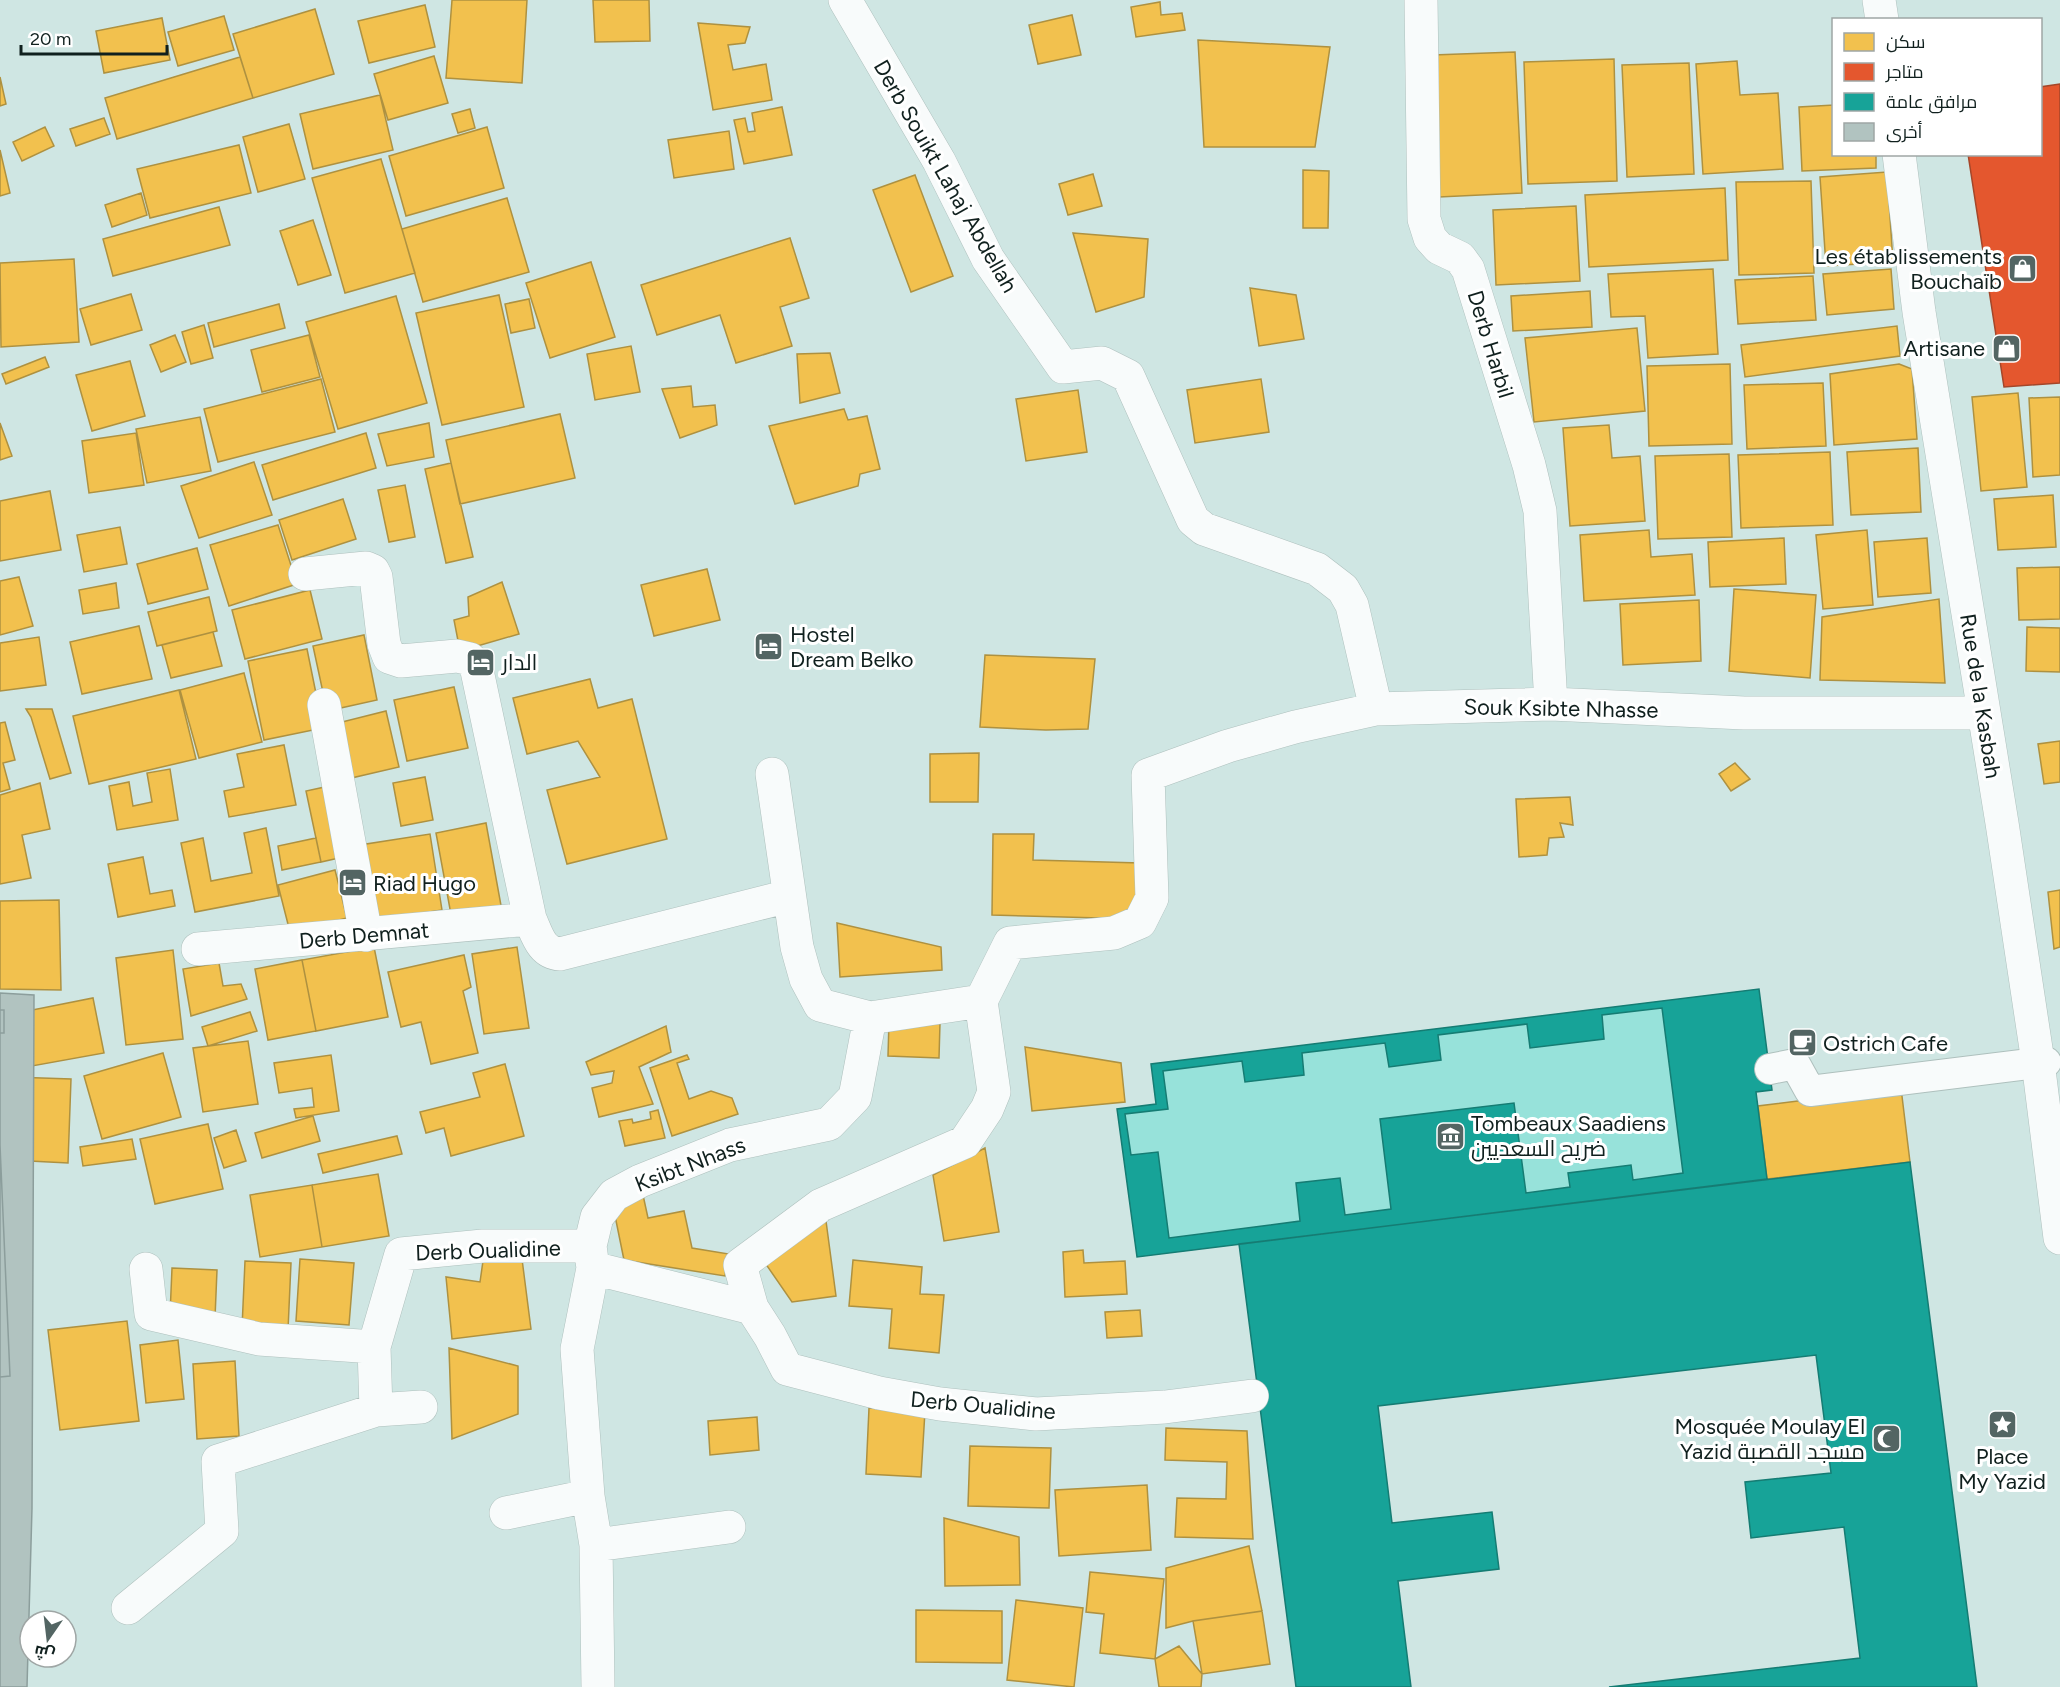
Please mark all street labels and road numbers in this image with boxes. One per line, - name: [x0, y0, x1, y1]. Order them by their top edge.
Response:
- street label: Derb Souikt Lahaj Abdellah: [868, 55, 1023, 297]
- street label: Derb Harbil: [1461, 287, 1520, 401]
- street label: Rue de la Kasbah: [1954, 612, 2007, 780]
- street label: Souk Ksibte Nhasse: [1463, 693, 1659, 724]
- street label: Derb Demnat: [298, 916, 430, 955]
- street label: Ksibt Nhass: [631, 1131, 749, 1198]
- street label: Derb Oualidine: [415, 1234, 561, 1267]
- street label: Derb Oualidine: [909, 1386, 1057, 1425]

